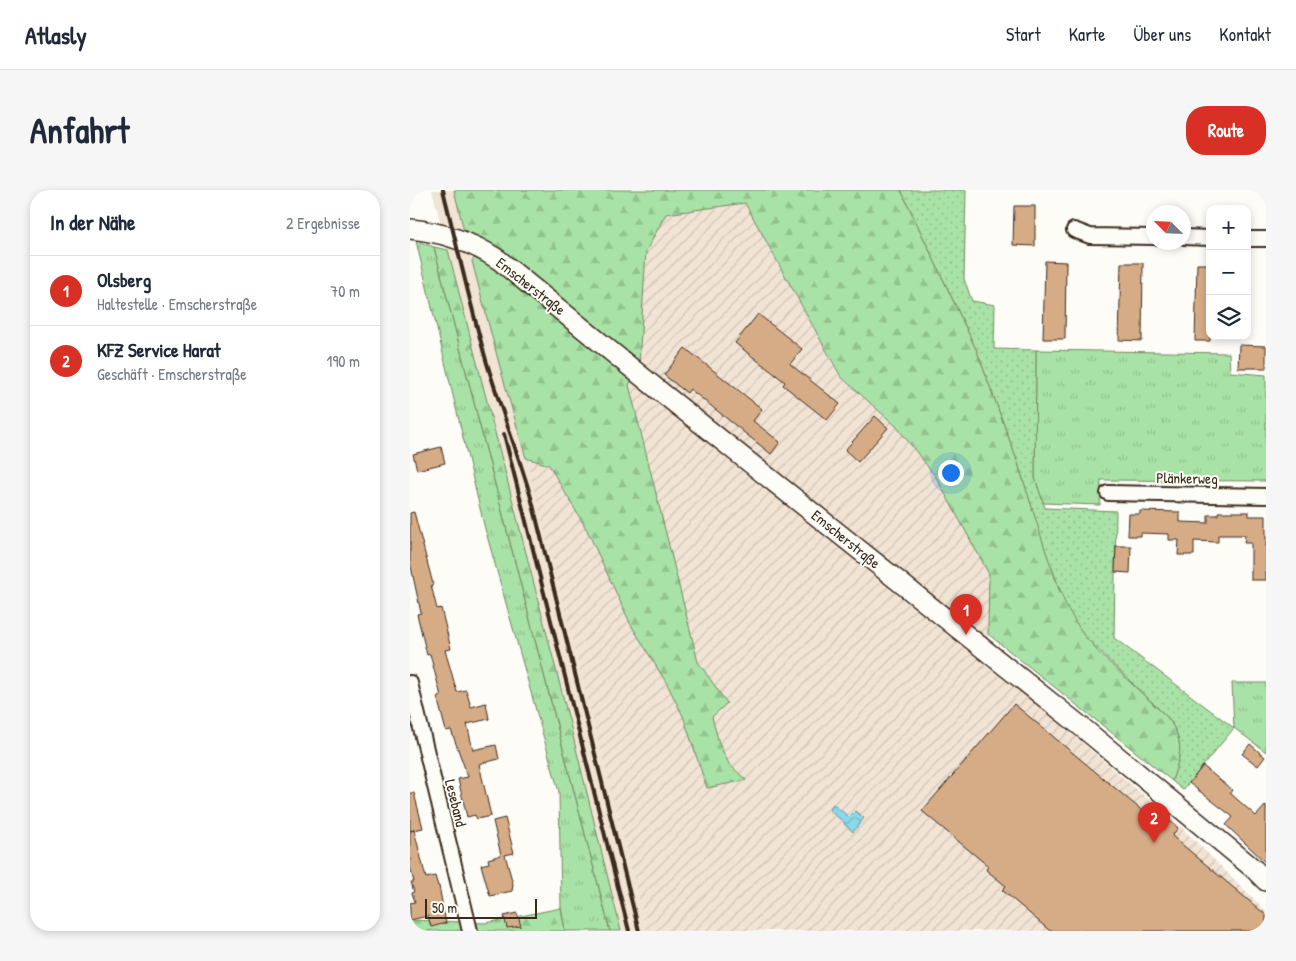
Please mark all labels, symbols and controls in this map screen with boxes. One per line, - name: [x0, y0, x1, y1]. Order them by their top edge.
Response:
- text: Atlasly: [25, 19, 87, 51]
- text: Start: [1006, 22, 1041, 47]
- text: Karte: [1069, 22, 1105, 47]
- text: Über uns: [1133, 22, 1191, 47]
- text: Kontakt: [1219, 22, 1271, 47]
- button: Route: [1186, 106, 1266, 155]
- text: Anfahrt: [30, 107, 129, 154]
- north arrow: [1146, 205, 1191, 250]
- map controls: [1206, 205, 1251, 340]
- button: +: [1206, 205, 1251, 250]
- text: In der Nähe: [50, 208, 135, 237]
- text: 2 Ergebnisse: [286, 212, 360, 234]
- button: −: [1206, 250, 1251, 295]
- street label: Emscherstraße: [492, 252, 570, 320]
- text: Olsberg: [97, 267, 151, 293]
- text: 1: [63, 280, 69, 302]
- text: 70 m: [330, 280, 360, 302]
- text: Haltestelle · Emscherstraße: [97, 293, 257, 315]
- button: layers: [1206, 295, 1251, 340]
- text: KFZ Service Harat: [97, 337, 220, 363]
- text: 2: [62, 350, 70, 372]
- text: 190 m: [327, 350, 360, 372]
- text: Geschäft · Emscherstraße: [97, 363, 247, 385]
- your location: [938, 460, 964, 486]
- street label: Plänkerweg: [1156, 467, 1218, 489]
- street label: Emscherstraße: [807, 505, 885, 573]
- pin: 1: [950, 594, 982, 635]
- street label: Leseband: [440, 777, 472, 829]
- pin: 2: [1138, 802, 1170, 843]
- scale bar: [425, 896, 538, 919]
- text: 50 m: [432, 898, 457, 917]

